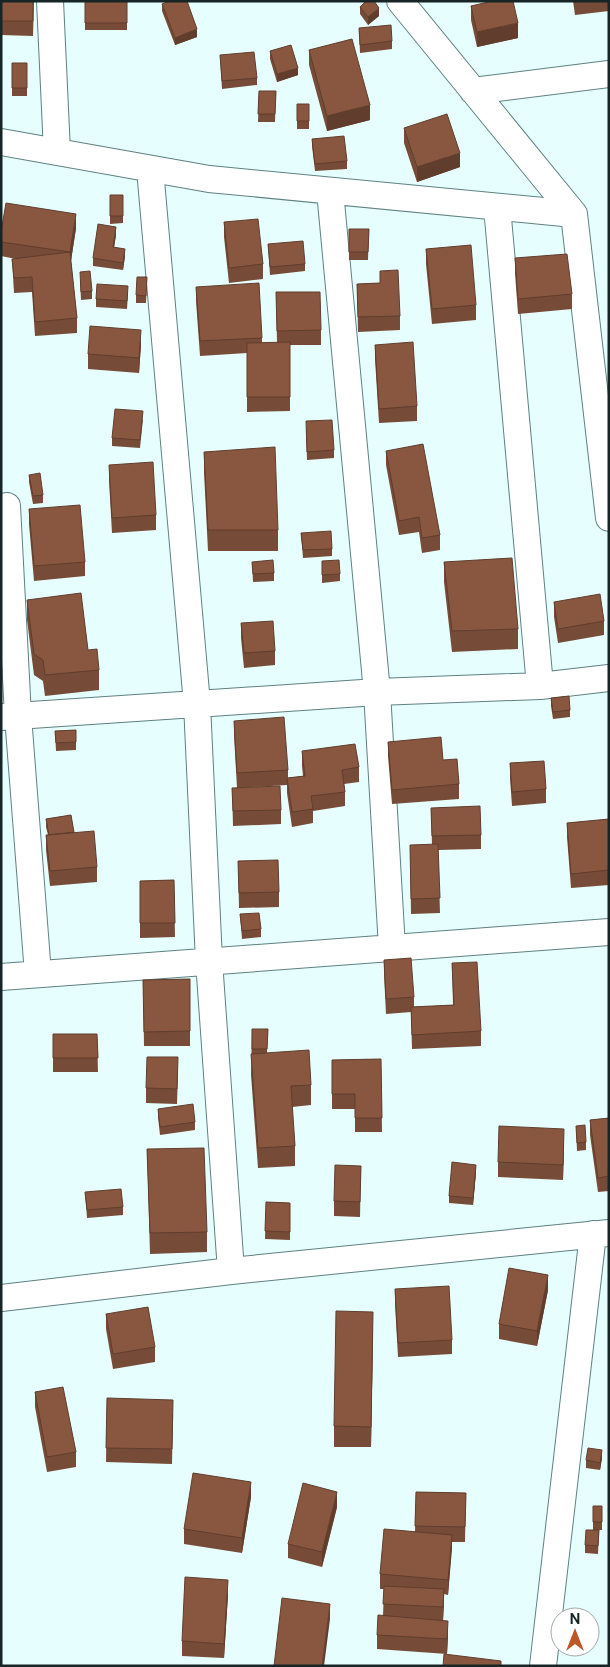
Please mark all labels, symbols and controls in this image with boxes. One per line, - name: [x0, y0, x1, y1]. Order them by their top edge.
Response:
- north arrow: [550, 1607, 600, 1657]
- text: N: [570, 1611, 580, 1627]

